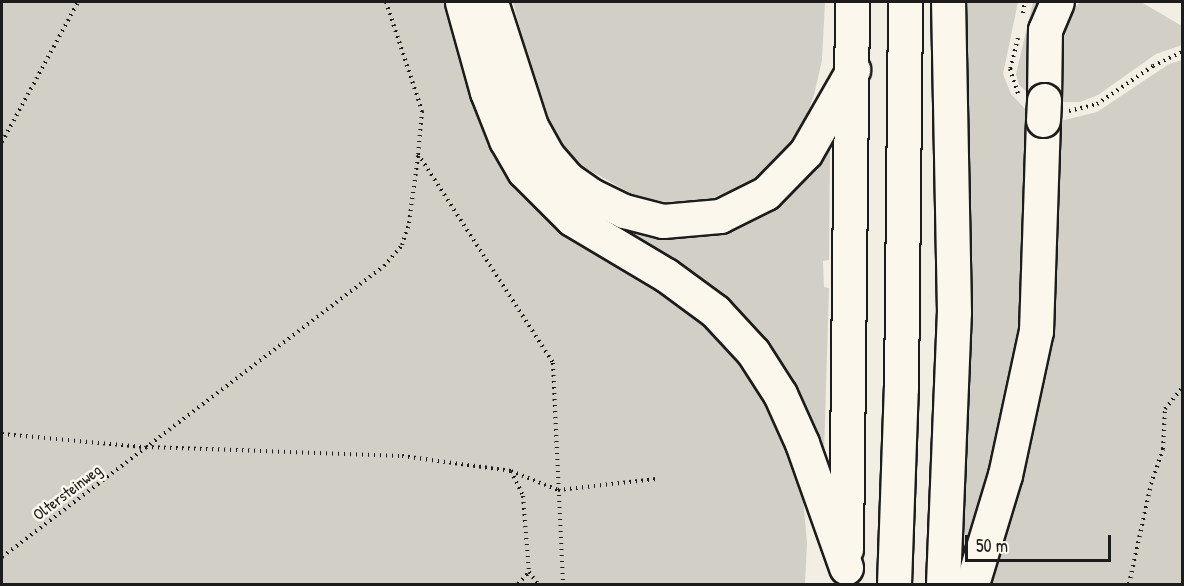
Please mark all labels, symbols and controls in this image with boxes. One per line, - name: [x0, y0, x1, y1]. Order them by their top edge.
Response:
- street label: Oltersteinweg: [29, 460, 105, 524]
- scale bar: [968, 523, 1114, 561]
- text: 50 m: [976, 533, 1008, 558]

